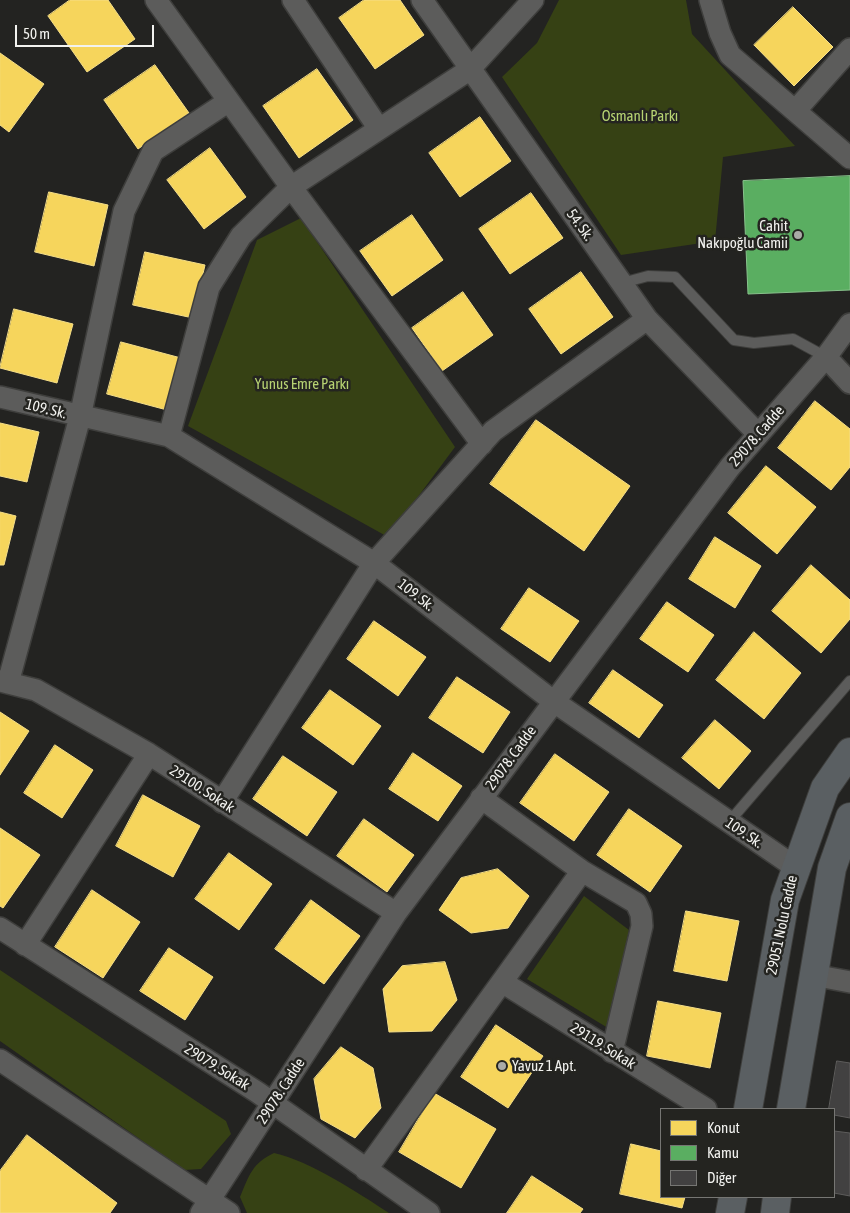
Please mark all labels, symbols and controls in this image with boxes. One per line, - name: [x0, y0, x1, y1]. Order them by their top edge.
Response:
- scale bar: [18, 15, 156, 47]
- text: 50 m: [23, 25, 50, 42]
- park label: Osmanlı Parkı: [602, 107, 678, 125]
- street label: 54. Sk.: [563, 206, 597, 244]
- place label: Cahit Nakıpoğlu Camii: [697, 217, 788, 252]
- marker: Cahit Nakıpoğlu Camii: [792, 229, 804, 241]
- park label: Yunus Emre Parkı: [255, 375, 349, 393]
- street label: 109. Sk.: [24, 395, 68, 423]
- street label: 29078. Cadde: [726, 402, 788, 470]
- street label: 109. Sk.: [394, 575, 438, 615]
- street label: 29078. Cadde: [482, 722, 540, 794]
- street label: 29100. Sokak: [166, 761, 238, 817]
- street label: 109. Sk.: [722, 814, 766, 852]
- street label: 29051 Nolu Cadde: [763, 874, 801, 976]
- street label: 29119. Sokak: [567, 1019, 639, 1073]
- street label: 29079. Sokak: [181, 1040, 253, 1094]
- street label: 29078. Cadde: [253, 1055, 309, 1127]
- place label: Yavuz 1 Apt.: [512, 1057, 576, 1075]
- marker: Yavuz 1 Apt.: [496, 1060, 508, 1072]
- legend: [660, 1108, 835, 1198]
- text: Konut: [707, 1119, 740, 1136]
- text: Kamu: [707, 1144, 739, 1161]
- text: Diğer: [707, 1169, 736, 1186]

